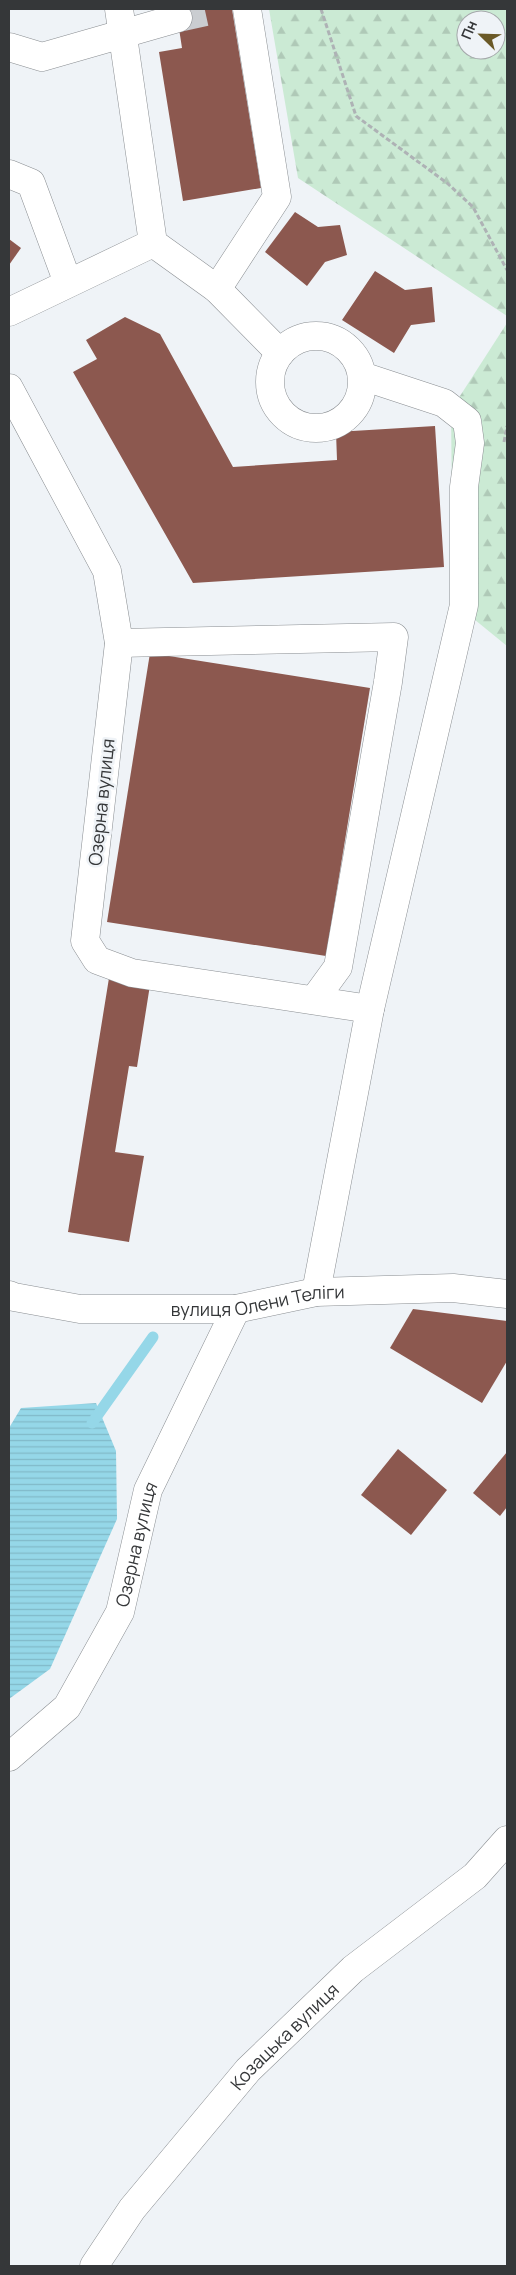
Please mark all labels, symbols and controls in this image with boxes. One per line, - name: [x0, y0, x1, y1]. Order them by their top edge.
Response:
- north arrow: [456, 10, 506, 60]
- text: Пн: [456, 17, 481, 42]
- street label: Озерна вулиця: [82, 737, 120, 867]
- street label: вулиця Олени Теліги: [171, 1279, 345, 1321]
- street label: Озерна вулиця: [110, 1477, 162, 1609]
- street label: Козацька вулиця: [225, 1977, 344, 2095]

